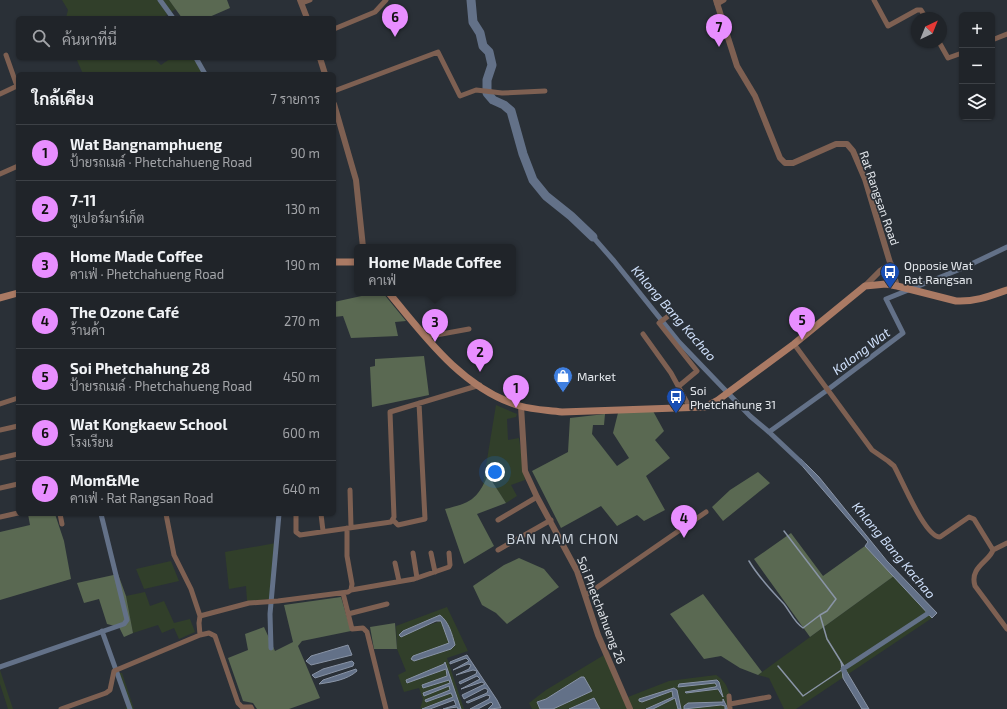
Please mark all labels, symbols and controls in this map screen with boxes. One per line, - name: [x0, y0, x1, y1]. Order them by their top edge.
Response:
- pin: 6: [382, 4, 408, 37]
- north arrow: [911, 12, 947, 48]
- map controls: [959, 12, 995, 120]
- button: +: [959, 12, 995, 48]
- pin: 7: [706, 14, 732, 47]
- search box: [16, 16, 336, 60]
- icon: search: [30, 27, 52, 49]
- text: ค้นหาที่นี่: [62, 30, 117, 48]
- button: −: [959, 48, 995, 84]
- button: layers: [959, 84, 995, 120]
- text: ใกล้เคียง: [32, 88, 94, 108]
- text: 7 รายการ: [270, 91, 320, 107]
- text: Wat Bangnamphueng: [70, 135, 222, 153]
- text: 1: [42, 145, 48, 161]
- text: 90 m: [290, 145, 320, 161]
- street label: Rat Rangsan Road: [857, 149, 903, 247]
- text: ป้ายรถเมล์ · Phetchahueng Road: [70, 154, 252, 170]
- text: 7-11: [70, 191, 96, 209]
- text: 2: [41, 201, 49, 217]
- text: 130 m: [285, 201, 320, 217]
- text: ซูเปอร์มาร์เก็ต: [70, 210, 144, 226]
- popup: [354, 244, 516, 296]
- text: Home Made Coffee: [70, 247, 203, 265]
- text: Home Made Coffee: [369, 253, 501, 271]
- text: 3: [41, 257, 49, 273]
- text: 190 m: [285, 257, 320, 273]
- place label: Opposie Wat Rat Rangsan: [904, 258, 974, 286]
- bus stop icon: Opposie Wat Rat Rangsan: [879, 261, 901, 289]
- water label: Khlong Bang Kachao: [628, 262, 720, 364]
- text: คาเฟ่ · Phetchahueng Road: [70, 266, 224, 282]
- text: คาเฟ่: [369, 272, 396, 288]
- text: The Ozone Café: [70, 303, 179, 321]
- pin: 5: [789, 307, 815, 340]
- pin: 3: [422, 309, 448, 342]
- text: 4: [41, 313, 49, 329]
- text: 270 m: [284, 313, 320, 329]
- text: ร้านค้า: [70, 322, 105, 338]
- water label: Kalong Wat: [829, 324, 893, 378]
- pin: 2: [467, 339, 493, 372]
- text: Soi Phetchahung 28: [70, 359, 210, 377]
- shop icon: Market: [552, 365, 574, 393]
- text: 5: [41, 369, 49, 385]
- text: 450 m: [283, 369, 320, 385]
- place label: Market: [577, 369, 616, 383]
- pin: 1: [503, 375, 529, 408]
- text: ป้ายรถเมล์ · Phetchahueng Road: [70, 378, 252, 394]
- place label: Soi Phetchahung 31: [690, 383, 776, 411]
- bus stop icon: Soi Phetchahung 31: [665, 386, 687, 414]
- text: Wat Kongkaew School: [70, 415, 227, 433]
- text: 6: [41, 425, 49, 441]
- text: 600 m: [283, 425, 320, 441]
- text: โรงเรียน: [70, 434, 113, 450]
- your location: [485, 462, 505, 482]
- text: Mom&Me: [70, 471, 139, 489]
- text: 7: [42, 481, 48, 497]
- text: 640 m: [282, 481, 320, 497]
- text: คาเฟ่ · Rat Rangsan Road: [70, 490, 214, 506]
- water label: Khlong Bang Kachao: [849, 498, 939, 602]
- pin: 4: [671, 505, 697, 538]
- district label: BAN NAM CHON: [507, 530, 619, 547]
- street label: Soi Phetchahueng 26: [575, 554, 629, 666]

